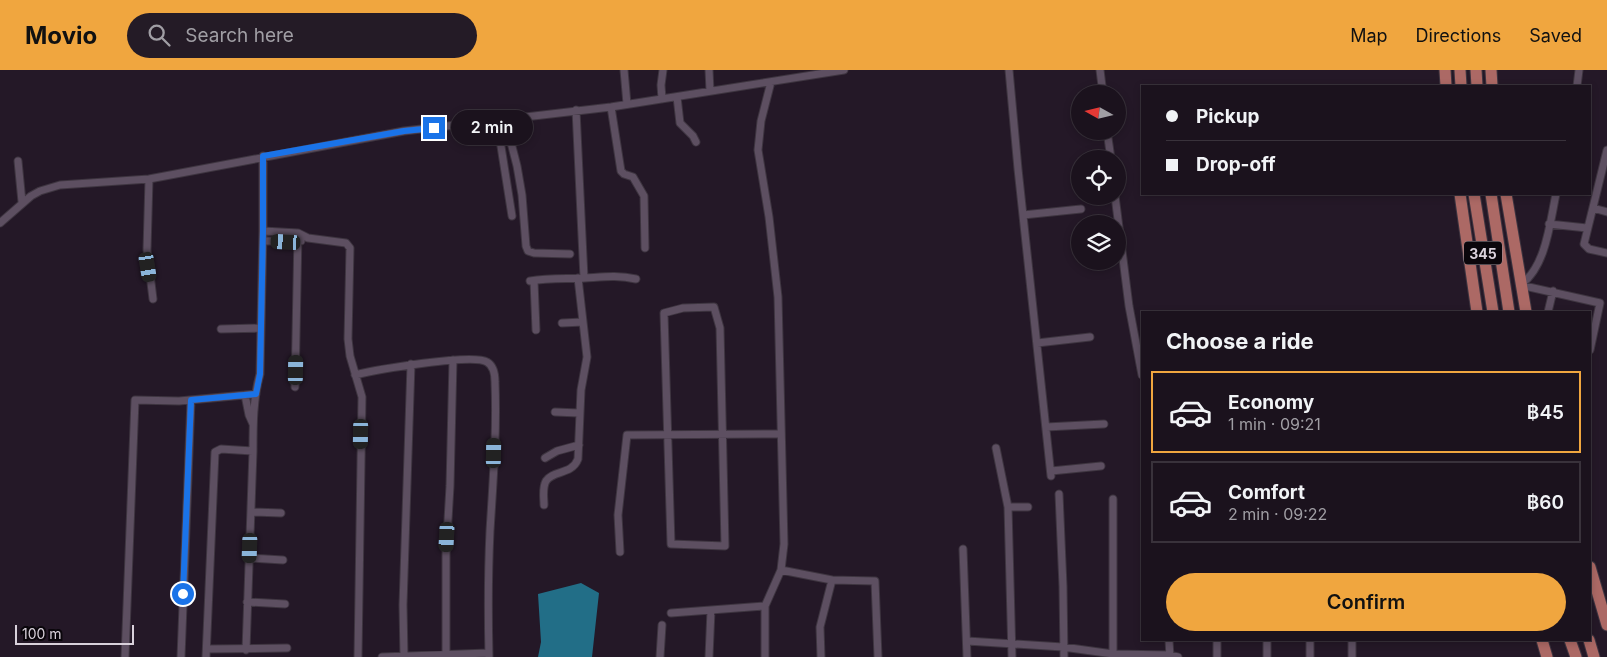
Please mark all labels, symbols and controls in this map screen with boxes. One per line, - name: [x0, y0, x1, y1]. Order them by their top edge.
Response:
- search box: [127, 13, 477, 58]
- text: Movio: [25, 21, 97, 50]
- icon: search: [145, 21, 173, 49]
- text: Search here: [185, 24, 294, 47]
- text: Map: [1350, 25, 1388, 46]
- text: Directions: [1416, 25, 1501, 46]
- text: Saved: [1529, 25, 1582, 46]
- north arrow: [1071, 85, 1126, 140]
- map controls: [1071, 85, 1126, 270]
- text: Pickup: [1196, 105, 1259, 128]
- callout: 2 min: [452, 110, 534, 146]
- route end: [423, 117, 445, 139]
- text: 2 min: [471, 117, 513, 137]
- button: locate: [1071, 150, 1126, 205]
- text: Drop-off: [1196, 153, 1276, 176]
- button: layers: [1071, 215, 1126, 270]
- car: [270, 234, 301, 250]
- road number: 345: [1464, 242, 1502, 264]
- car: [138, 251, 157, 283]
- text: Choose a ride: [1166, 328, 1314, 354]
- car: [288, 355, 303, 385]
- icon: car: [1168, 390, 1213, 435]
- text: Economy: [1228, 391, 1314, 414]
- text: ฿45: [1527, 401, 1564, 424]
- text: 1 min · 09:21: [1228, 414, 1321, 434]
- car: [353, 419, 368, 449]
- car: [486, 438, 501, 468]
- icon: car: [1168, 480, 1213, 525]
- text: Comfort: [1228, 481, 1305, 504]
- text: ฿60: [1527, 491, 1564, 514]
- text: 2 min · 09:22: [1228, 504, 1327, 524]
- car: [438, 522, 455, 552]
- car: [241, 533, 258, 563]
- button: Confirm: [1166, 573, 1566, 631]
- route start: [172, 583, 194, 605]
- scale bar: [15, 622, 134, 645]
- text: 100 m: [22, 625, 62, 642]

